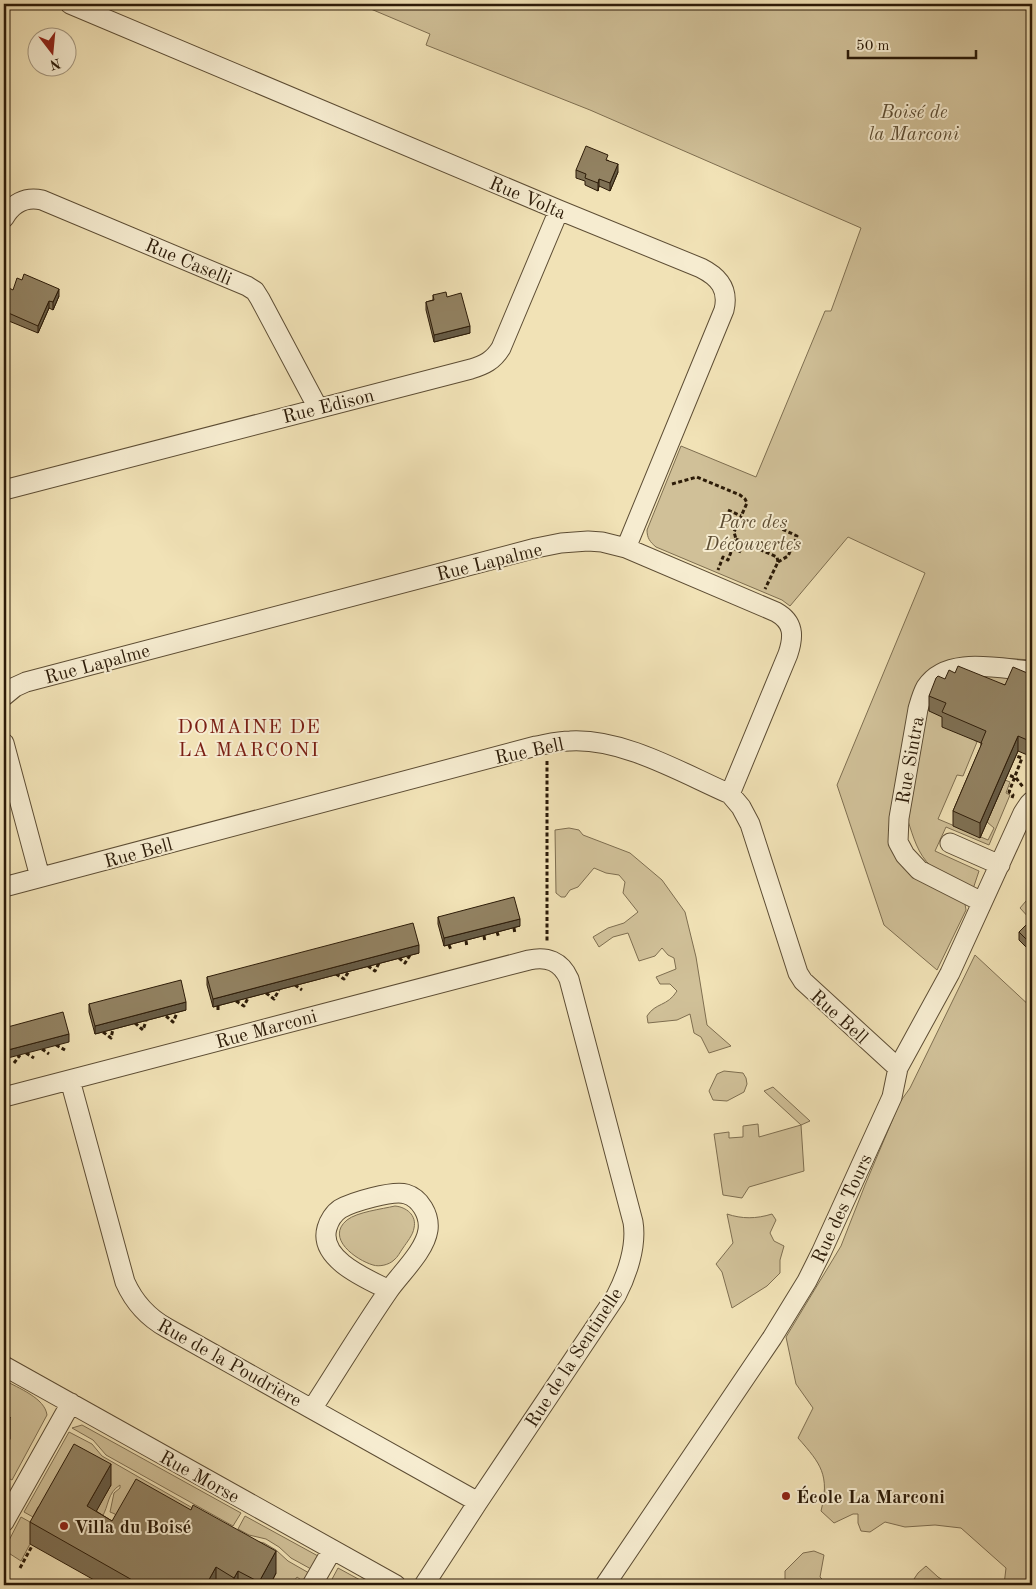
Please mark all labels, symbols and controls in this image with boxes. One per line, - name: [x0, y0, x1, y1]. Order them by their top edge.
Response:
- north arrow: [28, 28, 78, 78]
- scale bar: [848, 28, 976, 60]
- text: 50 m: [856, 39, 890, 54]
- text: N: [48, 55, 62, 72]
- park label: Boisé de la Marconi: [869, 104, 960, 145]
- street label: Rue Volta: [486, 175, 569, 224]
- street label: Rue Caselli: [142, 237, 234, 290]
- street label: Rue Edison: [281, 387, 376, 428]
- park label: Parc des Découvertes: [704, 514, 801, 555]
- street label: Rue Lapalme: [435, 541, 544, 586]
- street label: Rue Lapalme: [43, 642, 152, 689]
- street label: Rue Sintra: [894, 714, 929, 806]
- district label: DOMAINE DE LA MARCONI: [177, 718, 321, 761]
- street label: Rue Bell: [493, 736, 566, 769]
- street label: Rue Bell: [102, 836, 175, 873]
- street label: Rue Bell: [806, 987, 871, 1048]
- street label: Rue Marconi: [214, 1008, 319, 1053]
- street label: Rue des Tours: [810, 1152, 877, 1267]
- street label: Rue de la Sentinelle: [523, 1285, 627, 1432]
- street label: Rue de la Poudrière: [154, 1317, 304, 1412]
- street label: Rue Morse: [156, 1449, 242, 1508]
- place label: École La Marconi: [796, 1485, 945, 1508]
- marker: École La Marconi: [780, 1490, 792, 1502]
- place label: Villa du Boisé: [74, 1519, 192, 1538]
- marker: Villa du Boisé: [58, 1520, 70, 1532]

